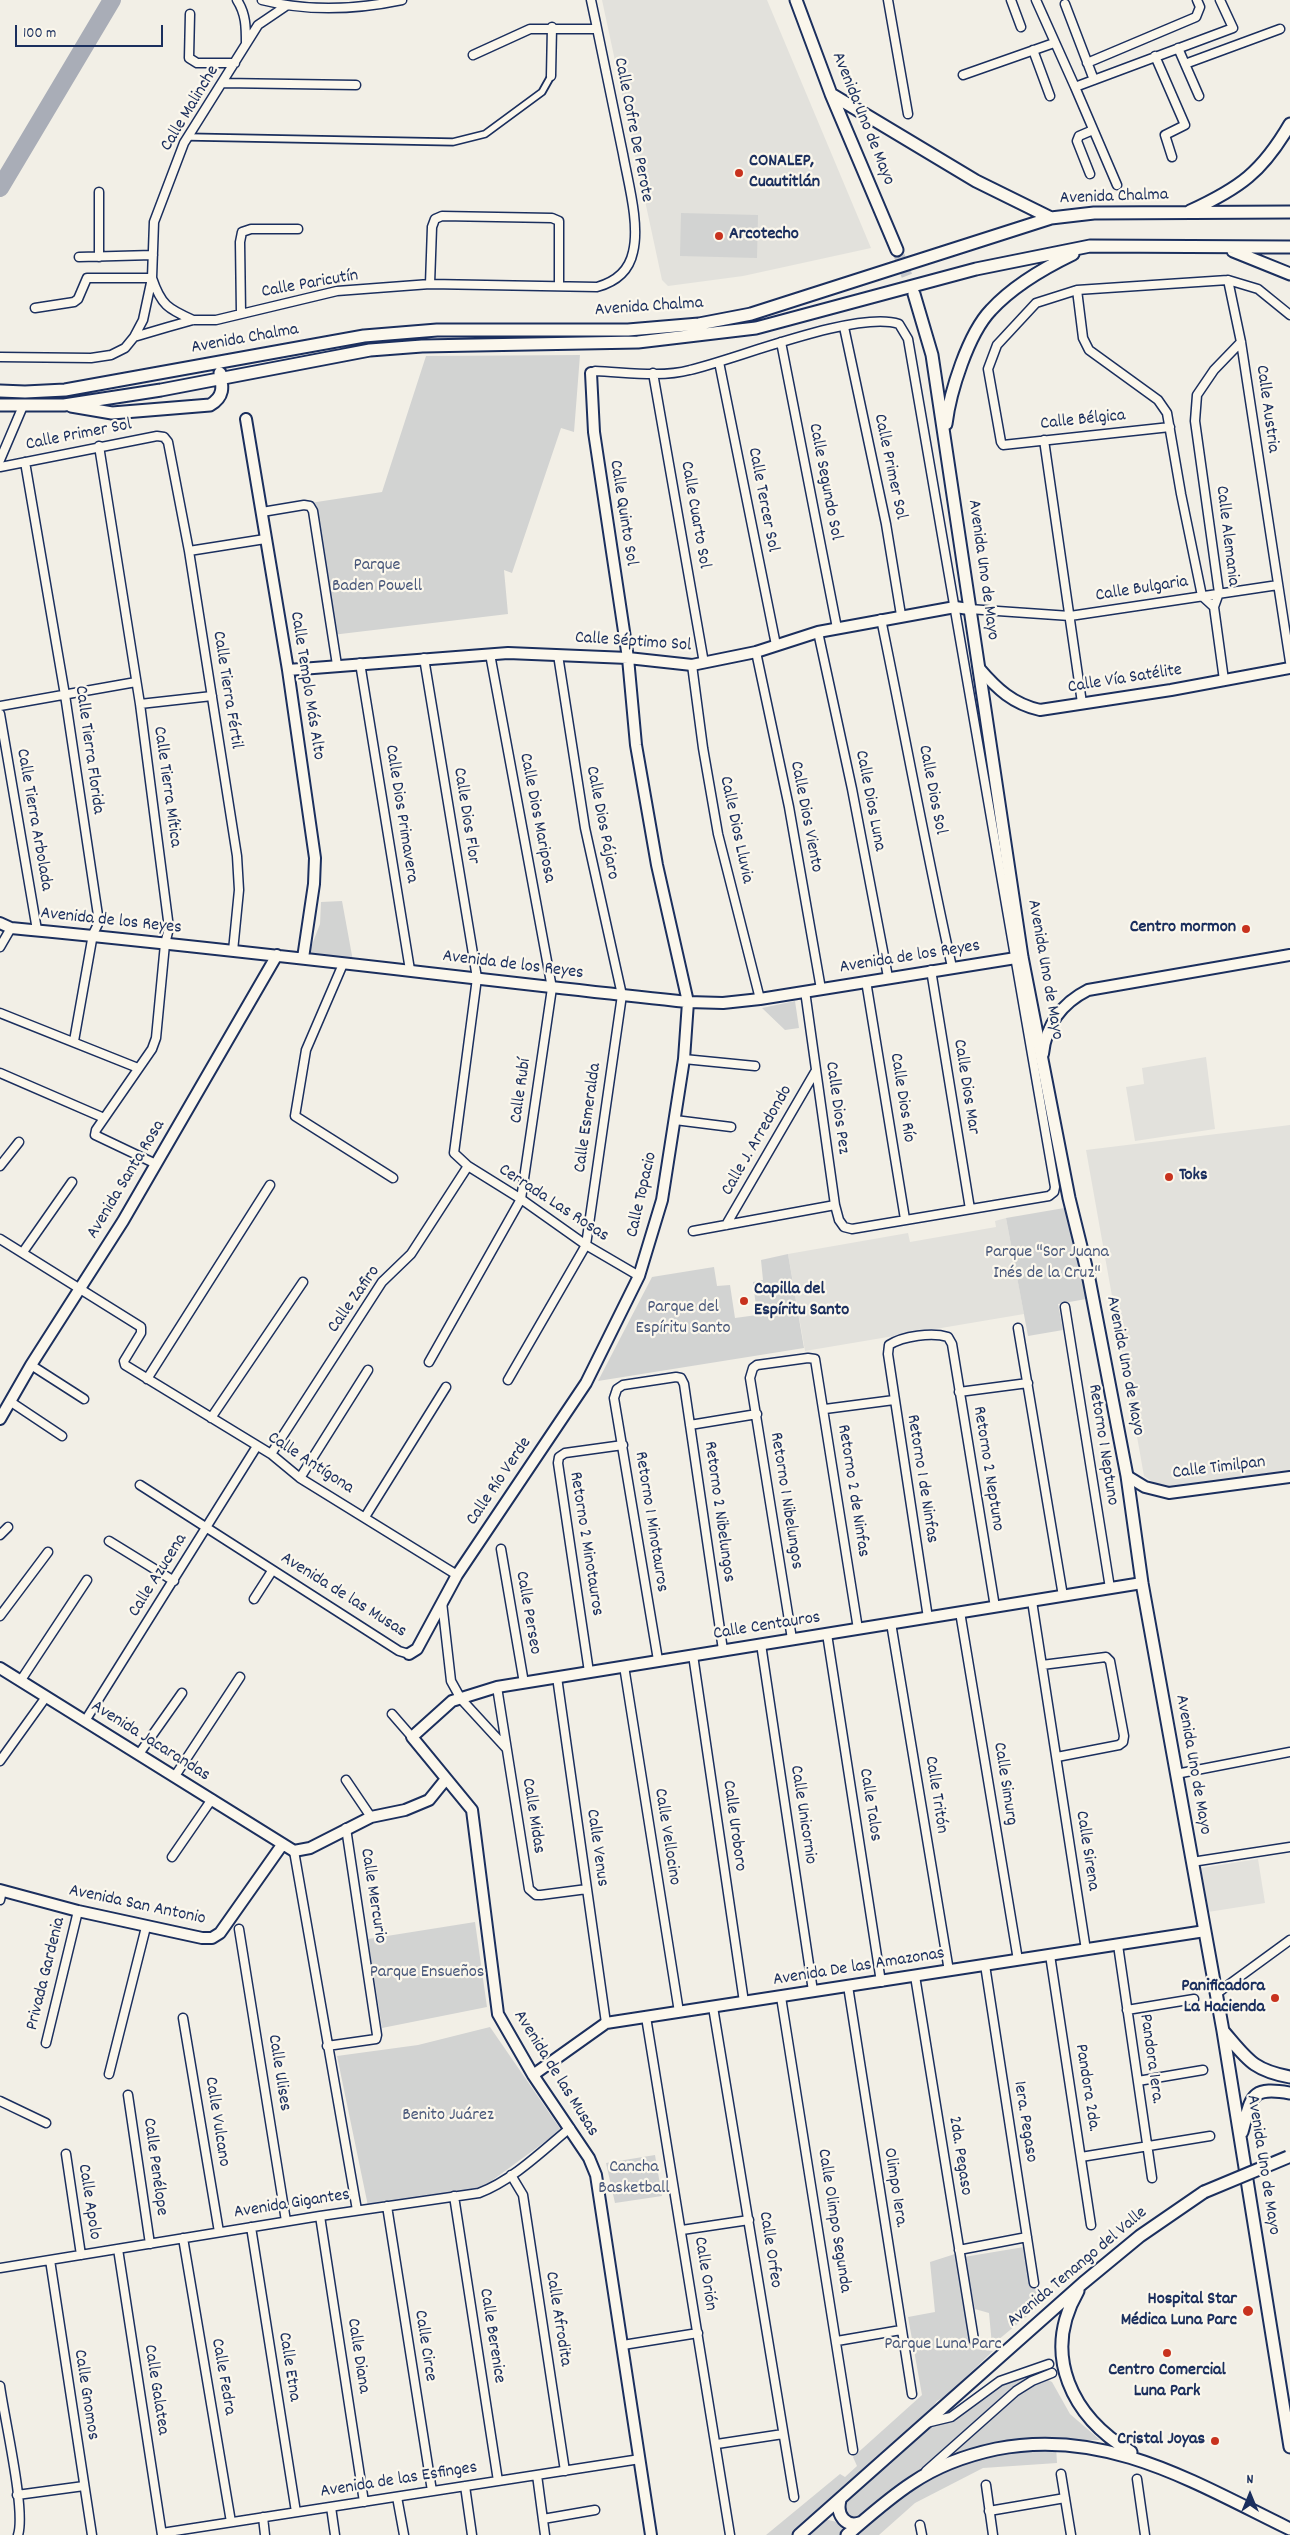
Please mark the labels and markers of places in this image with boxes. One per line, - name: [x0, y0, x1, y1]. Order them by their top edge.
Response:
- place label: CONALEP, Cuautitlán: [749, 152, 820, 194]
- marker: CONALEP, Cuautitlán: [733, 167, 745, 179]
- place label: Arcotecho: [729, 225, 799, 247]
- marker: Arcotecho: [713, 230, 725, 242]
- place label: Centro mormon: [1130, 918, 1236, 940]
- marker: Centro mormon: [1240, 923, 1252, 935]
- place label: Toks: [1179, 1166, 1208, 1188]
- marker: Toks: [1163, 1171, 1175, 1183]
- place label: Capilla del Espíritu Santo: [754, 1280, 849, 1322]
- marker: Capilla del Espíritu Santo: [738, 1295, 750, 1307]
- place label: Panificadora La Hacienda: [1181, 1977, 1265, 2020]
- marker: Panificadora La Hacienda: [1269, 1992, 1281, 2004]
- place label: Hospital Star Médica Luna Parc: [1121, 2290, 1237, 2332]
- marker: Hospital Star Médica Luna Parc: [1241, 2304, 1255, 2318]
- marker: Centro Comercial Luna Park: [1161, 2347, 1173, 2359]
- place label: Centro Comercial Luna Park: [1108, 2361, 1226, 2404]
- place label: Cristal Joyas: [1117, 2430, 1205, 2452]
- marker: Cristal Joyas: [1209, 2435, 1221, 2447]

